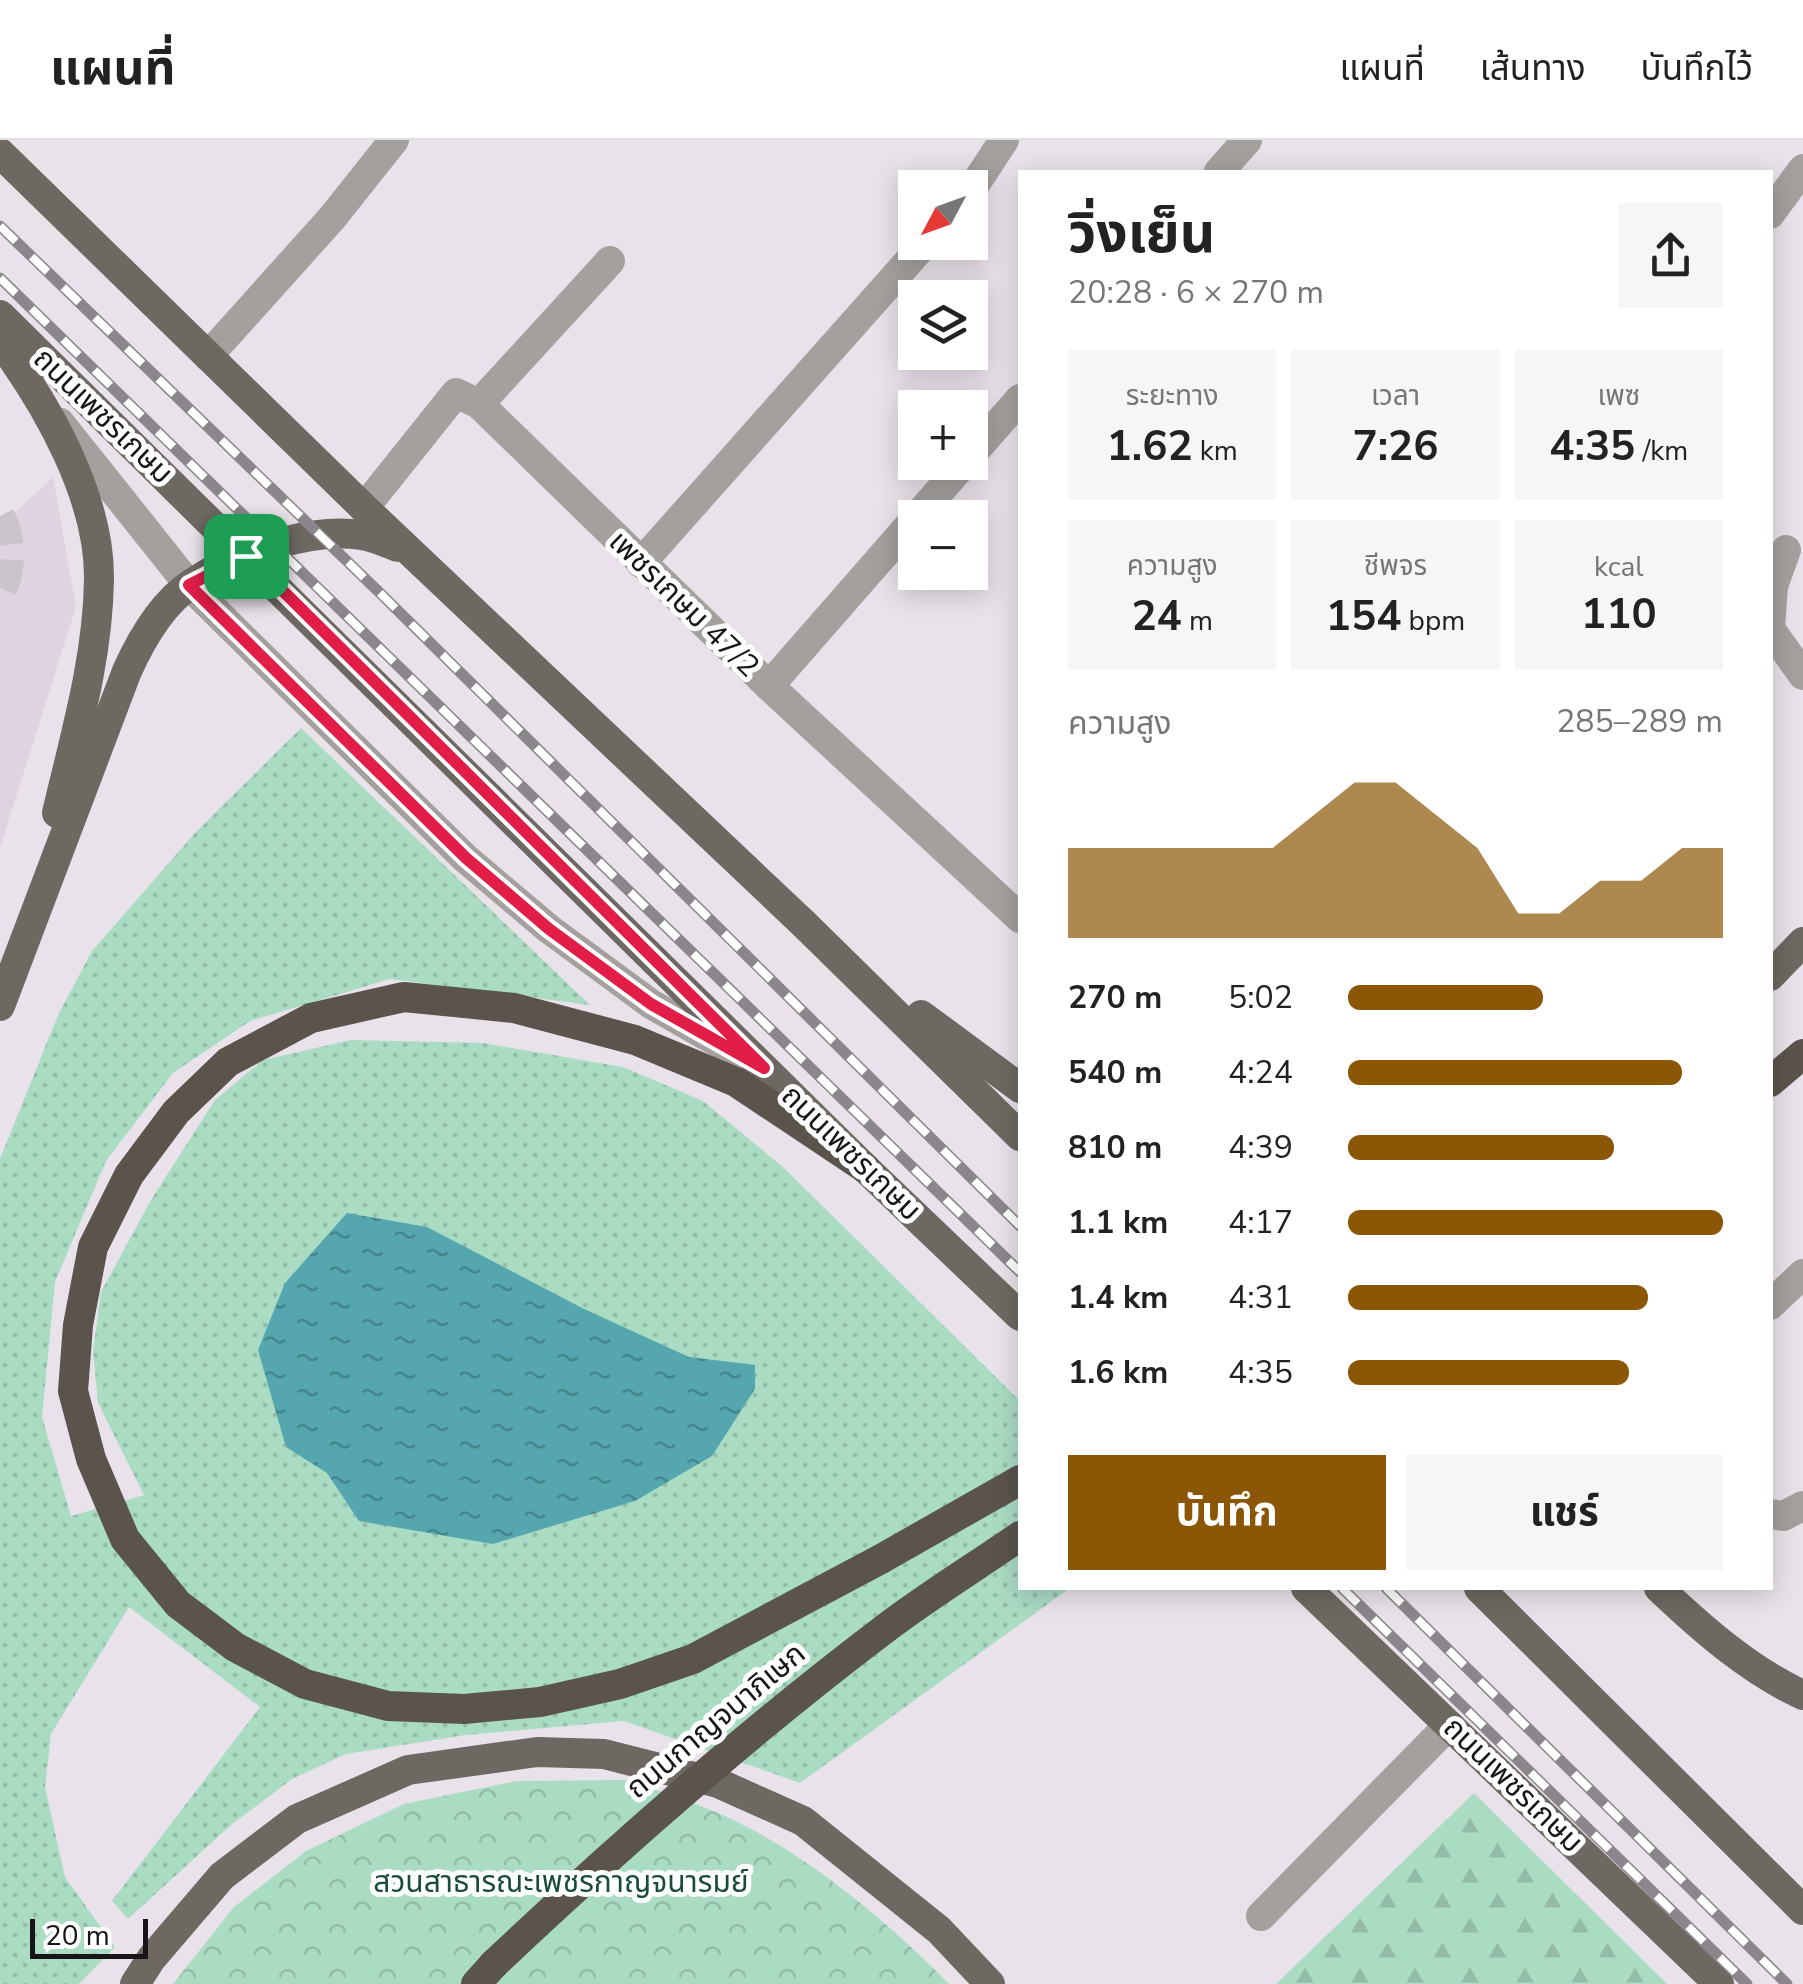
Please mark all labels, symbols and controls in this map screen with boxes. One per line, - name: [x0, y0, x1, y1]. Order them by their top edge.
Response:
- text: แผนที่: [50, 35, 175, 101]
- text: แผนที่: [1339, 45, 1425, 92]
- text: เส้นทาง: [1480, 45, 1586, 92]
- text: บันทึกไว้: [1641, 45, 1753, 92]
- north arrow: [898, 170, 988, 260]
- map controls: [898, 170, 988, 590]
- text: วิ่งเย็น: [1068, 196, 1215, 271]
- button: share: [1618, 203, 1723, 308]
- text: 20:28 · 6 × 270 m: [1068, 271, 1324, 314]
- button: layers: [898, 280, 988, 370]
- street label: ถนนเพชรเกษม: [24, 339, 182, 493]
- text: ระยะทาง: [1126, 377, 1219, 415]
- text: เวลา: [1371, 377, 1420, 415]
- text: เพซ: [1597, 377, 1640, 415]
- button: +: [898, 390, 988, 480]
- text: 1.62: [1107, 418, 1193, 475]
- text: 7:26: [1352, 418, 1439, 475]
- text: 4:35: [1549, 418, 1635, 475]
- text: km: [1193, 432, 1238, 470]
- text: /km: [1635, 432, 1688, 470]
- button: −: [898, 500, 988, 590]
- pin: [204, 514, 289, 599]
- street label: เพชรเกษม 47/2: [600, 522, 768, 686]
- icon: arrive: [219, 529, 274, 584]
- text: ความสูง: [1127, 547, 1217, 585]
- text: ชีพจร: [1364, 547, 1427, 585]
- text: kcal: [1594, 548, 1644, 586]
- text: 110: [1581, 586, 1657, 643]
- text: 24: [1131, 588, 1182, 645]
- text: 154: [1326, 588, 1401, 645]
- text: m: [1182, 602, 1213, 640]
- text: bpm: [1401, 602, 1465, 640]
- text: 285–289 m: [1556, 700, 1723, 743]
- text: ความสูง: [1068, 702, 1172, 745]
- text: 270 m: [1068, 976, 1162, 1019]
- text: 5:02: [1228, 976, 1293, 1019]
- text: 540 m: [1068, 1051, 1162, 1094]
- text: 4:24: [1228, 1051, 1293, 1094]
- street label: ถนนเพชรเกษม: [772, 1076, 930, 1230]
- text: 810 m: [1068, 1126, 1162, 1169]
- text: 4:39: [1228, 1126, 1293, 1169]
- text: 1.1 km: [1068, 1201, 1168, 1244]
- text: 4:17: [1228, 1201, 1293, 1244]
- text: 1.4 km: [1068, 1276, 1168, 1319]
- text: 4:31: [1228, 1276, 1293, 1319]
- text: 1.6 km: [1068, 1351, 1168, 1394]
- text: 4:35: [1228, 1351, 1293, 1394]
- button: บันทึก: [1068, 1455, 1386, 1570]
- button: แชร์: [1406, 1455, 1723, 1570]
- street label: ถนนกาญจนาภิเษก: [618, 1634, 814, 1808]
- street label: ถนนเพชรเกษม: [1434, 1708, 1592, 1862]
- park label: สวนสาธารณะเพชรกาญจนารมย์: [373, 1862, 749, 1903]
- scale bar: [30, 1914, 148, 1958]
- text: 20 m: [45, 1917, 110, 1955]

